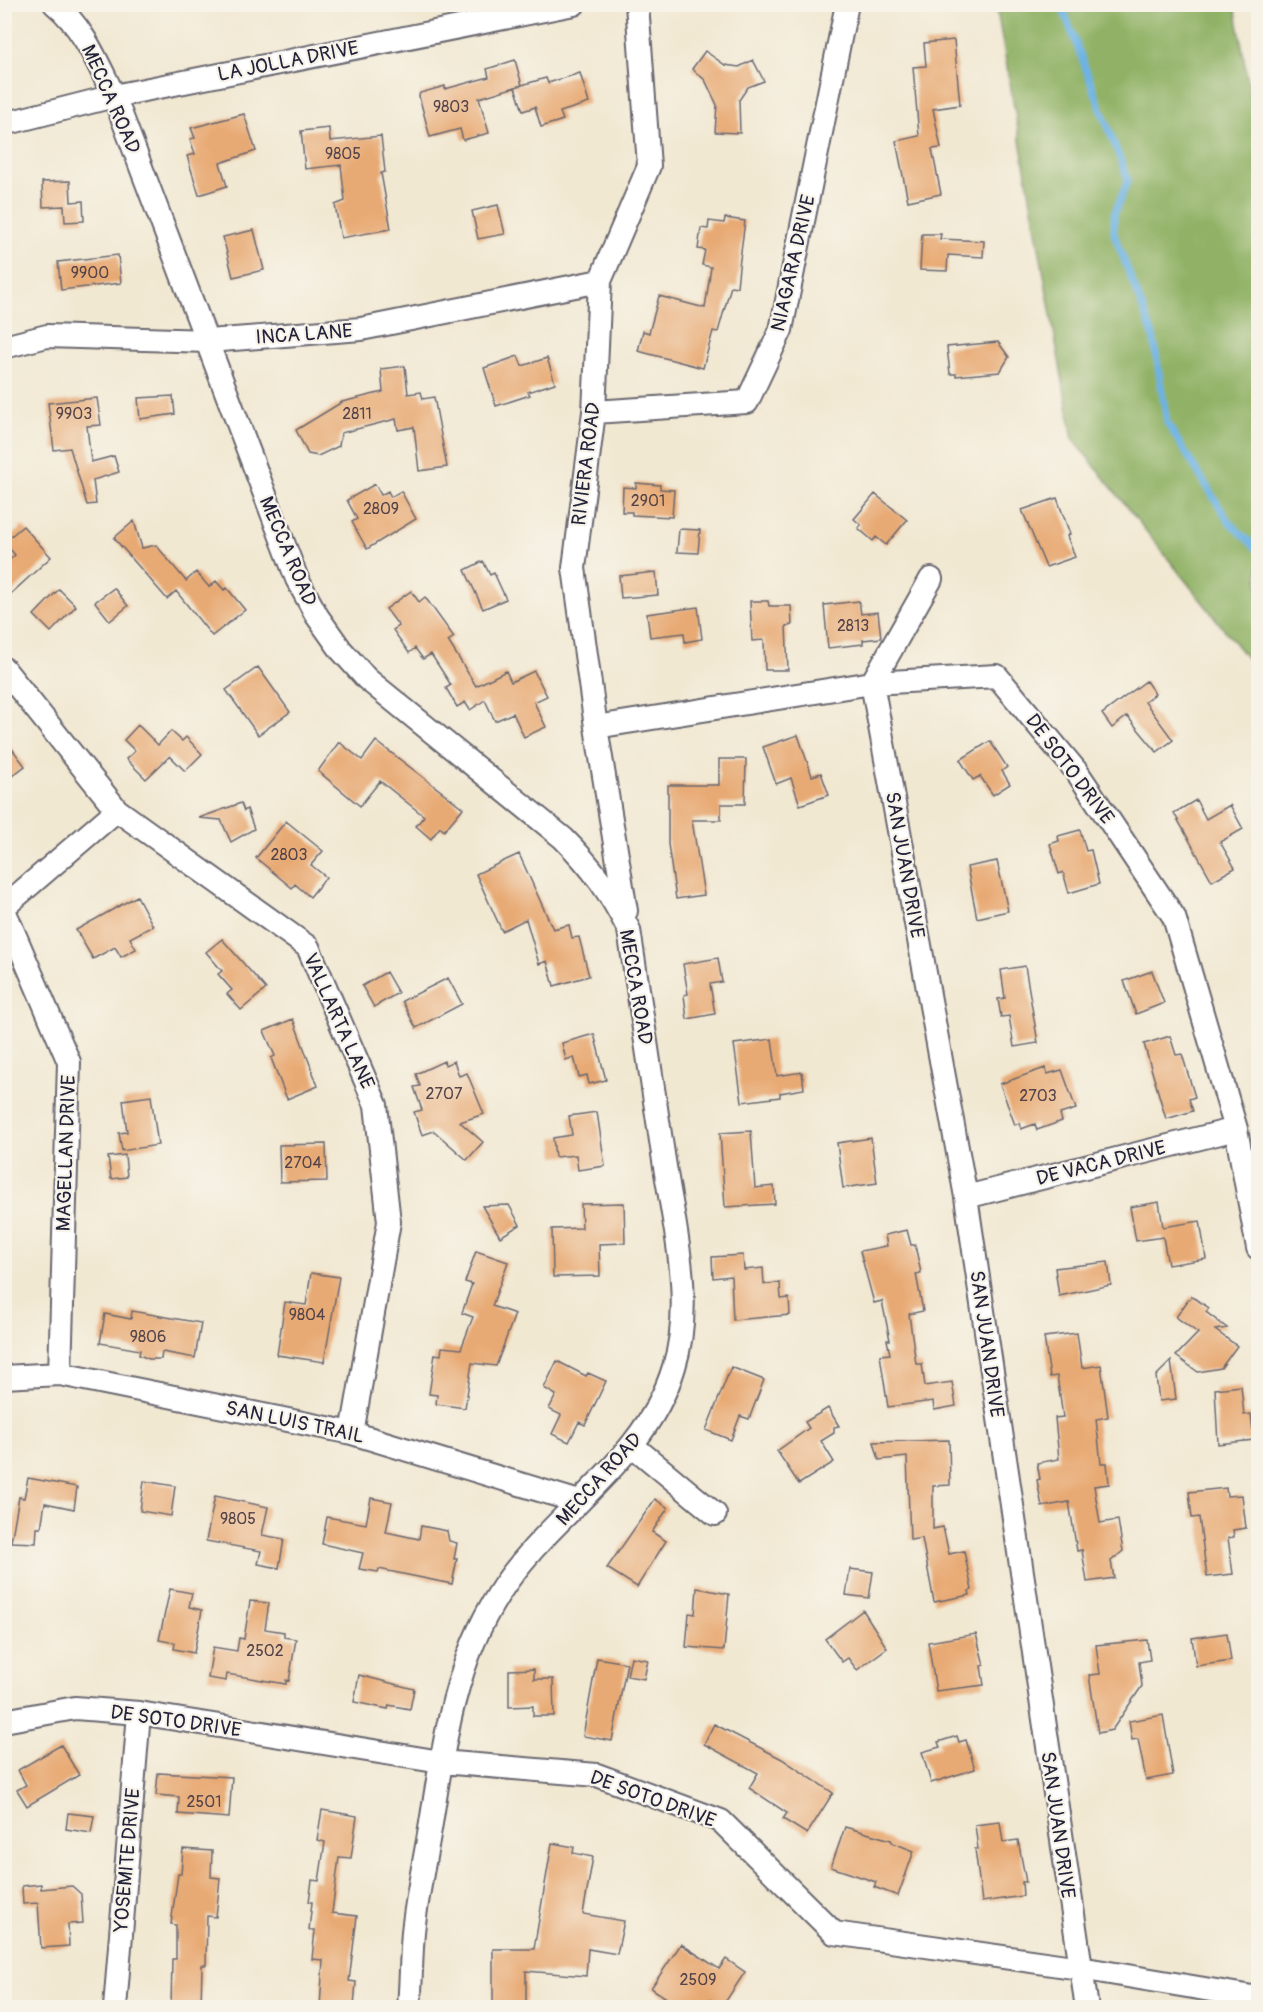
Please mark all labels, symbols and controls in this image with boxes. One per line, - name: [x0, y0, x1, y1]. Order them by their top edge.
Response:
- street label: LA JOLLA DRIVE: [215, 35, 361, 87]
- street label: MECCA ROAD: [76, 41, 146, 157]
- house number: 9803: [433, 97, 469, 117]
- house number: 9805: [325, 144, 361, 164]
- street label: NIAGARA DRIVE: [765, 192, 821, 334]
- house number: 9900: [71, 263, 109, 283]
- street label: INCA LANE: [255, 318, 353, 350]
- street label: RIVIERA ROAD: [566, 401, 606, 527]
- house number: 9903: [56, 404, 92, 424]
- house number: 2811: [342, 404, 372, 424]
- house number: 2901: [631, 491, 665, 511]
- street label: MECCA ROAD: [254, 492, 322, 610]
- house number: 2809: [363, 499, 399, 519]
- house number: 2813: [837, 616, 869, 636]
- street label: DE SOTO DRIVE: [1020, 709, 1120, 829]
- street label: SAN JUAN DRIVE: [880, 790, 930, 940]
- house number: 2803: [271, 845, 307, 865]
- street label: MECCA ROAD: [614, 927, 658, 1047]
- street label: VALLARTA LANE: [298, 949, 380, 1093]
- street label: MAGELLAN DRIVE: [51, 1074, 81, 1232]
- house number: 2707: [426, 1084, 463, 1104]
- house number: 2703: [1019, 1086, 1057, 1106]
- street label: DE VACA DRIVE: [1034, 1135, 1168, 1191]
- house number: 2704: [284, 1153, 322, 1173]
- street label: SAN JUAN DRIVE: [964, 1269, 1010, 1419]
- house number: 9804: [289, 1305, 325, 1325]
- house number: 9806: [130, 1327, 166, 1347]
- street label: SAN LUIS TRAIL: [223, 1395, 367, 1449]
- street label: MECCA ROAD: [551, 1427, 647, 1531]
- house number: 9805: [220, 1509, 256, 1529]
- house number: 2502: [246, 1641, 284, 1661]
- street label: DE SOTO DRIVE: [109, 1699, 243, 1743]
- street label: SAN JUAN DRIVE: [1035, 1750, 1081, 1900]
- street label: DE SOTO DRIVE: [587, 1765, 719, 1833]
- street label: YOSEMITE DRIVE: [108, 1787, 146, 1934]
- house number: 2501: [187, 1792, 221, 1812]
- house number: 2509: [680, 1970, 716, 1990]

